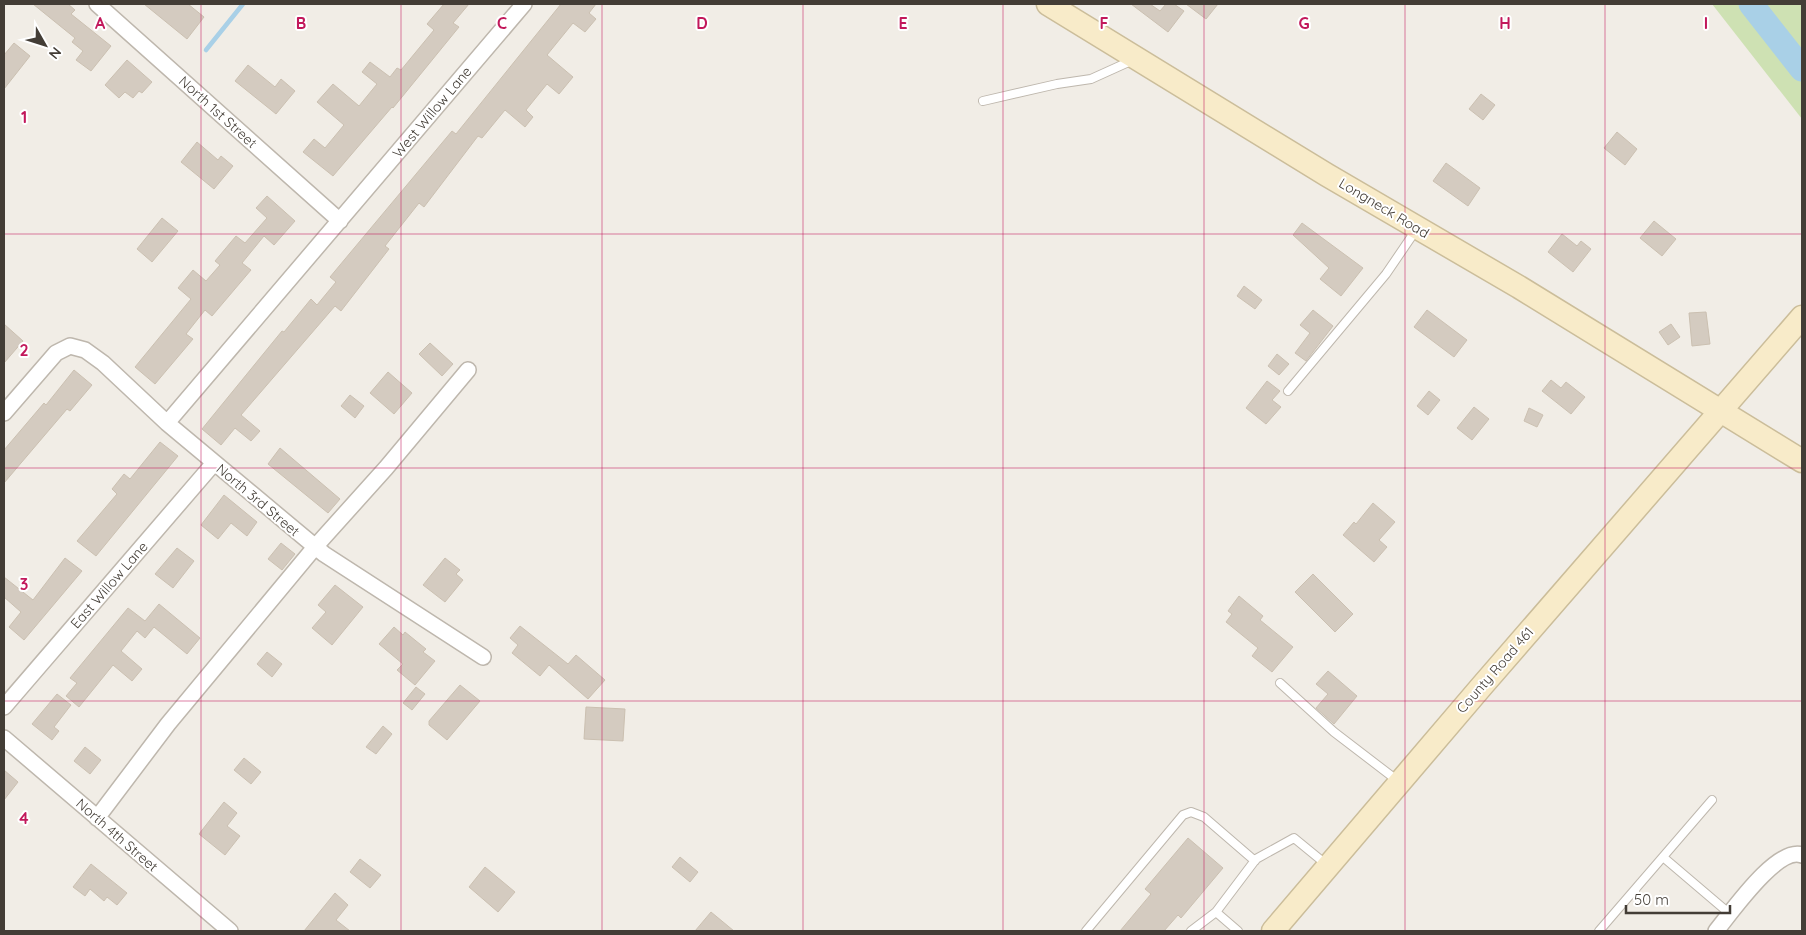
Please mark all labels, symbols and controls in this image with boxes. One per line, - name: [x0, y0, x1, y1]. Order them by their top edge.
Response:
- text: A: [95, 13, 106, 33]
- text: B: [296, 13, 306, 33]
- text: C: [497, 13, 507, 33]
- text: D: [696, 13, 708, 33]
- text: E: [898, 13, 908, 33]
- text: F: [1100, 13, 1109, 33]
- text: G: [1298, 13, 1310, 33]
- text: H: [1499, 13, 1511, 33]
- text: I: [1704, 13, 1708, 33]
- north arrow: [20, 20, 70, 70]
- text: N: [45, 44, 65, 63]
- street label: West Willow Lane: [388, 63, 476, 161]
- street label: North 1st Street: [175, 72, 261, 152]
- text: 1: [21, 107, 27, 127]
- street label: Longneck Road: [1336, 174, 1432, 242]
- text: 2: [19, 340, 29, 360]
- street label: North 3rd Street: [213, 460, 304, 540]
- street label: East Willow Lane: [66, 538, 152, 632]
- text: 3: [20, 574, 28, 594]
- street label: County Road 461: [1453, 623, 1537, 717]
- street label: North 4th Street: [72, 795, 162, 876]
- text: 4: [19, 808, 29, 828]
- scale bar: [1626, 882, 1730, 914]
- text: 50 m: [1634, 890, 1669, 909]

